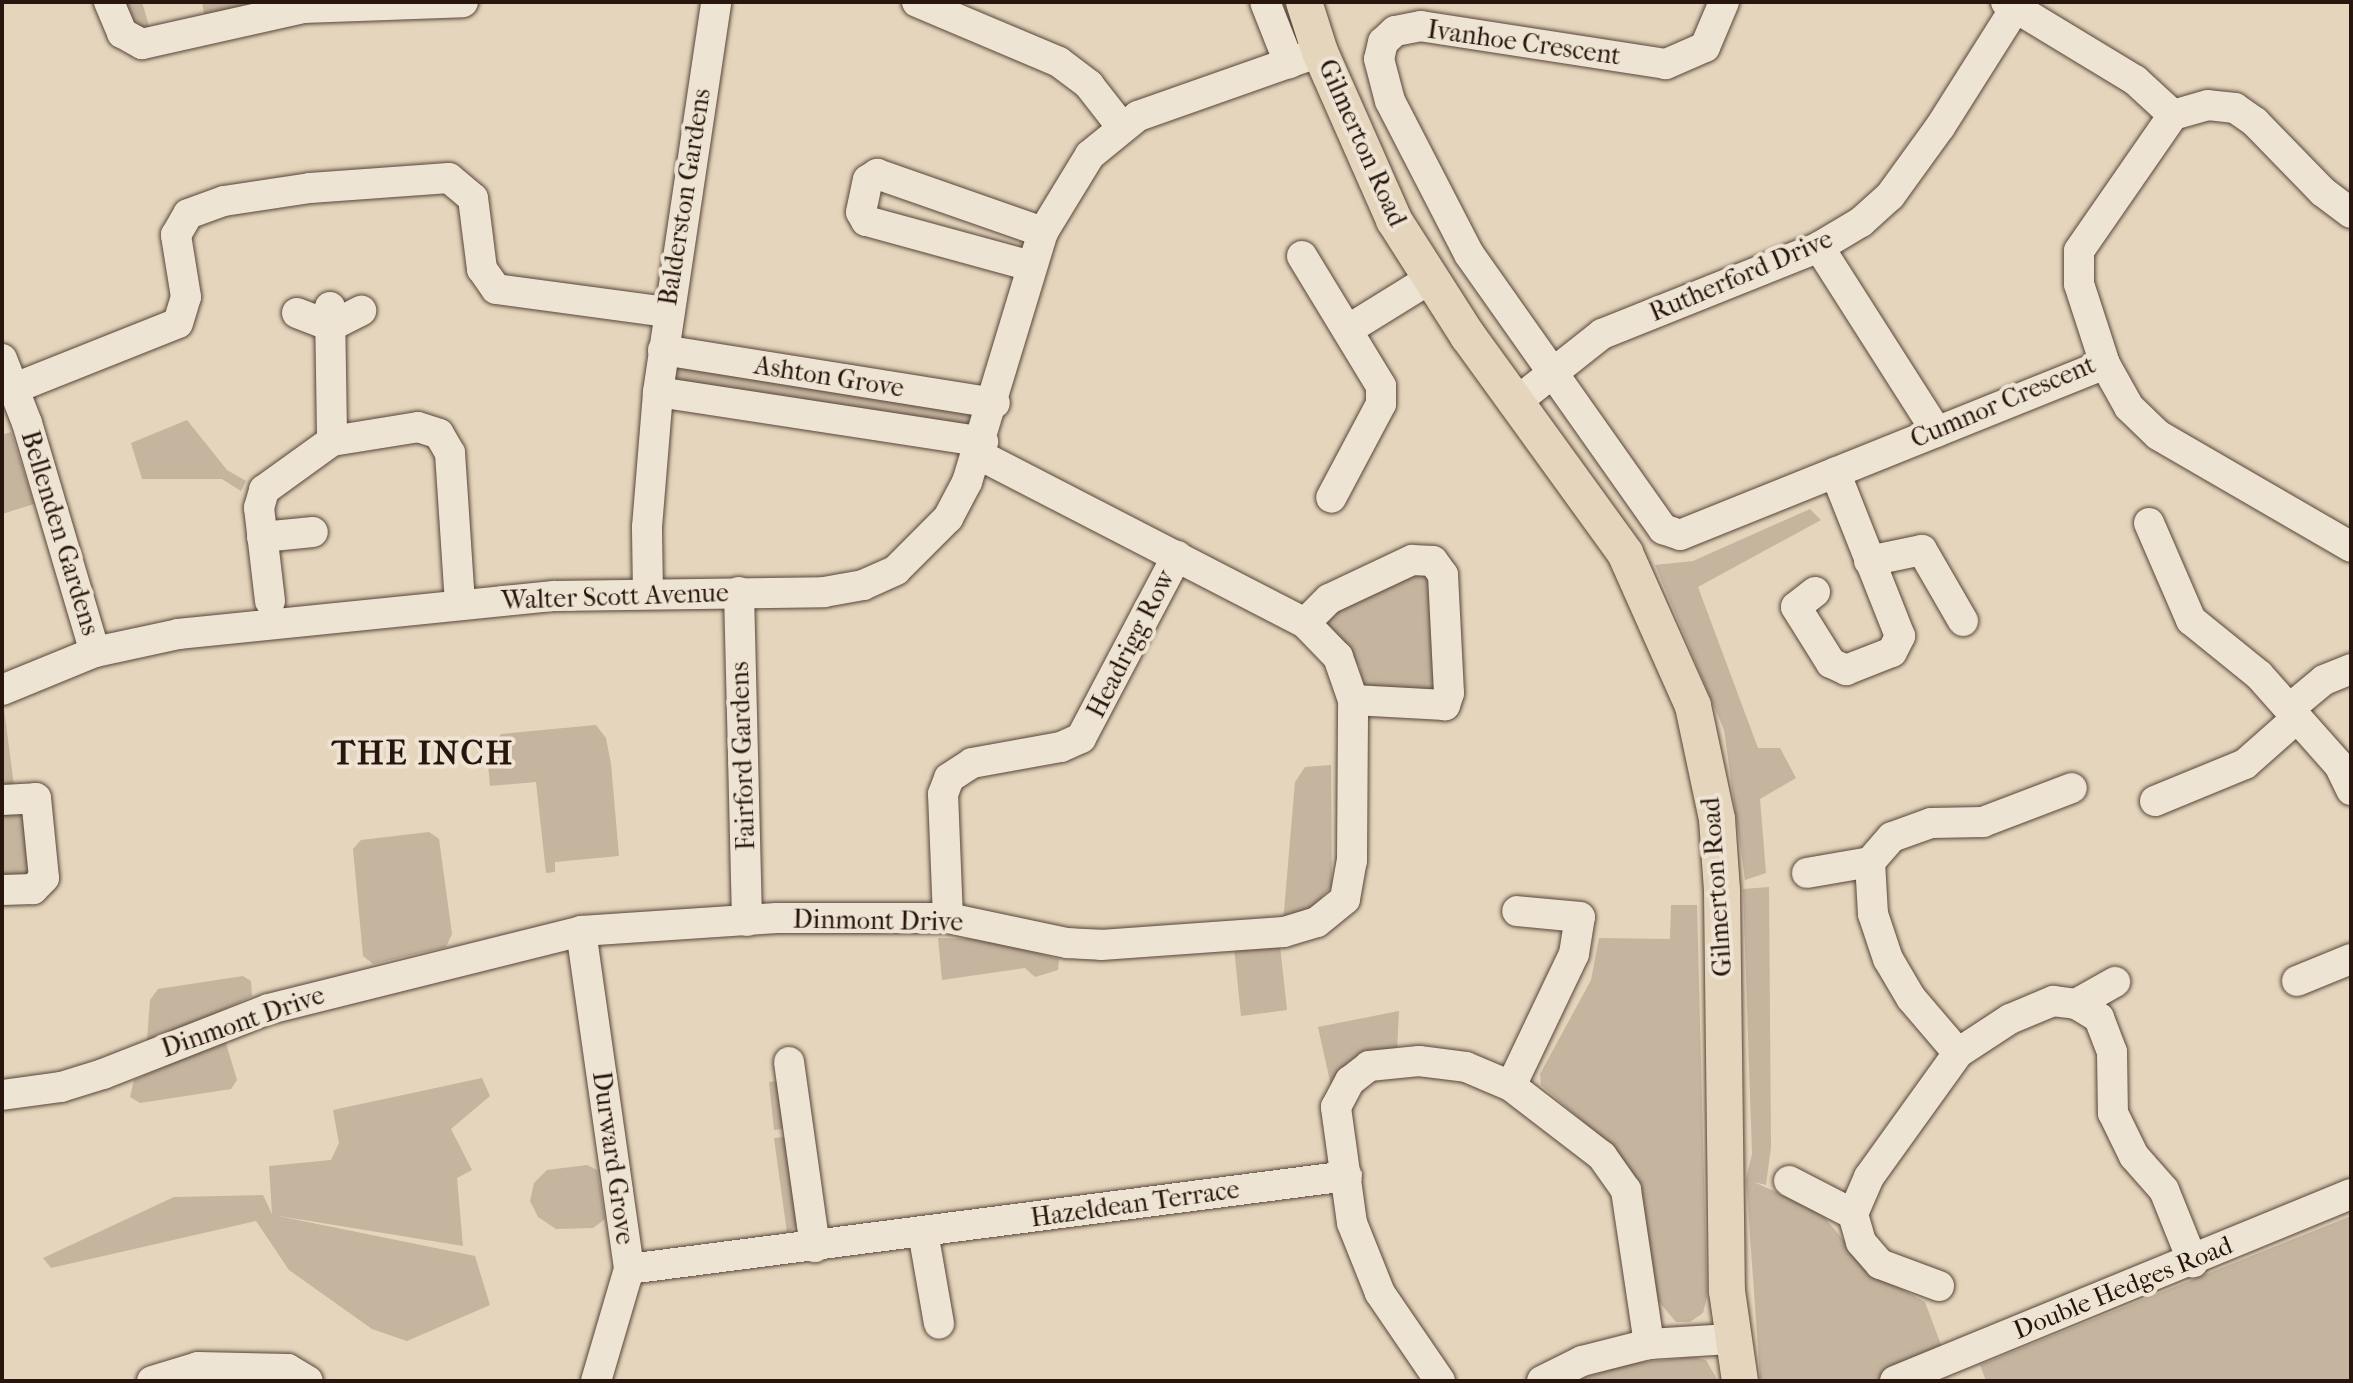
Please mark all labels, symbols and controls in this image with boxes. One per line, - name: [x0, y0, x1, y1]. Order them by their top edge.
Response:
- street label: Ivanhoe Crescent: [1425, 14, 1623, 72]
- street label: Gilmerton Road: [1311, 55, 1413, 231]
- street label: Balderston Gardens: [652, 86, 718, 308]
- street label: Rutherford Drive: [1645, 223, 1837, 329]
- street label: Cumnor Crescent: [1906, 349, 2100, 455]
- street label: Ashton Grove: [752, 350, 906, 404]
- street label: Bellenden Gardens: [14, 427, 106, 639]
- street label: Headrigg Row: [1080, 565, 1182, 723]
- street label: Walter Scott Avenue: [501, 577, 729, 617]
- street label: Fairford Gardens: [724, 661, 762, 851]
- district label: THE INCH: [332, 734, 514, 774]
- street label: Gilmerton Road: [1695, 796, 1739, 978]
- street label: Dinmont Drive: [793, 904, 963, 938]
- street label: Dinmont Drive: [157, 980, 329, 1064]
- street label: Durward Grove: [585, 1069, 641, 1247]
- street label: Hazeldean Terrace: [1029, 1174, 1241, 1234]
- street label: Double Hedges Road: [2009, 1230, 2237, 1346]

